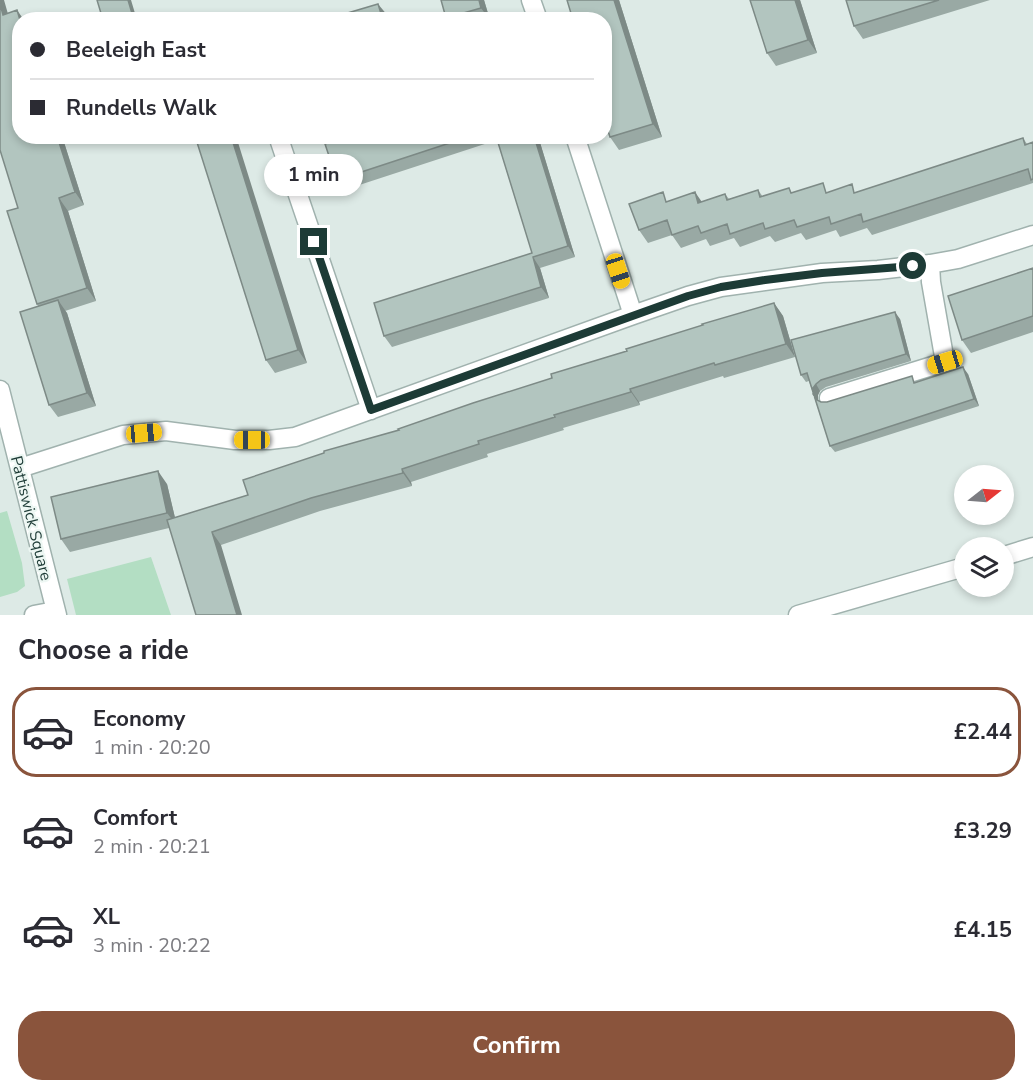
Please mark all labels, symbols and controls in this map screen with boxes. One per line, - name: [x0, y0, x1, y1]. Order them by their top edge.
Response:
- text: Beeleigh East: [66, 35, 206, 65]
- text: Rundells Walk: [66, 93, 216, 123]
- callout: 1 min: [264, 155, 364, 197]
- text: 1 min: [288, 161, 339, 188]
- route end: [300, 228, 327, 255]
- car: [604, 251, 632, 291]
- route start: [899, 252, 926, 279]
- car: [925, 348, 965, 376]
- car: [125, 422, 163, 444]
- car: [234, 431, 270, 449]
- street label: Pattiswick Square: [5, 454, 57, 583]
- north arrow: [954, 465, 1014, 525]
- map controls: [954, 465, 1014, 597]
- button: layers: [954, 537, 1014, 597]
- text: Choose a ride: [18, 632, 189, 669]
- text: Economy: [93, 704, 185, 734]
- icon: car: [21, 705, 75, 759]
- text: £2.44: [954, 717, 1012, 747]
- text: 1 min · 20:20: [93, 734, 211, 761]
- text: Comfort: [93, 803, 177, 833]
- icon: car: [21, 804, 75, 858]
- text: £3.29: [954, 816, 1012, 846]
- text: 2 min · 20:21: [93, 833, 211, 860]
- text: XL: [93, 902, 120, 932]
- icon: car: [21, 903, 75, 957]
- text: £4.15: [954, 915, 1012, 945]
- text: 3 min · 20:22: [93, 932, 211, 959]
- button: Confirm: [18, 1011, 1015, 1080]

